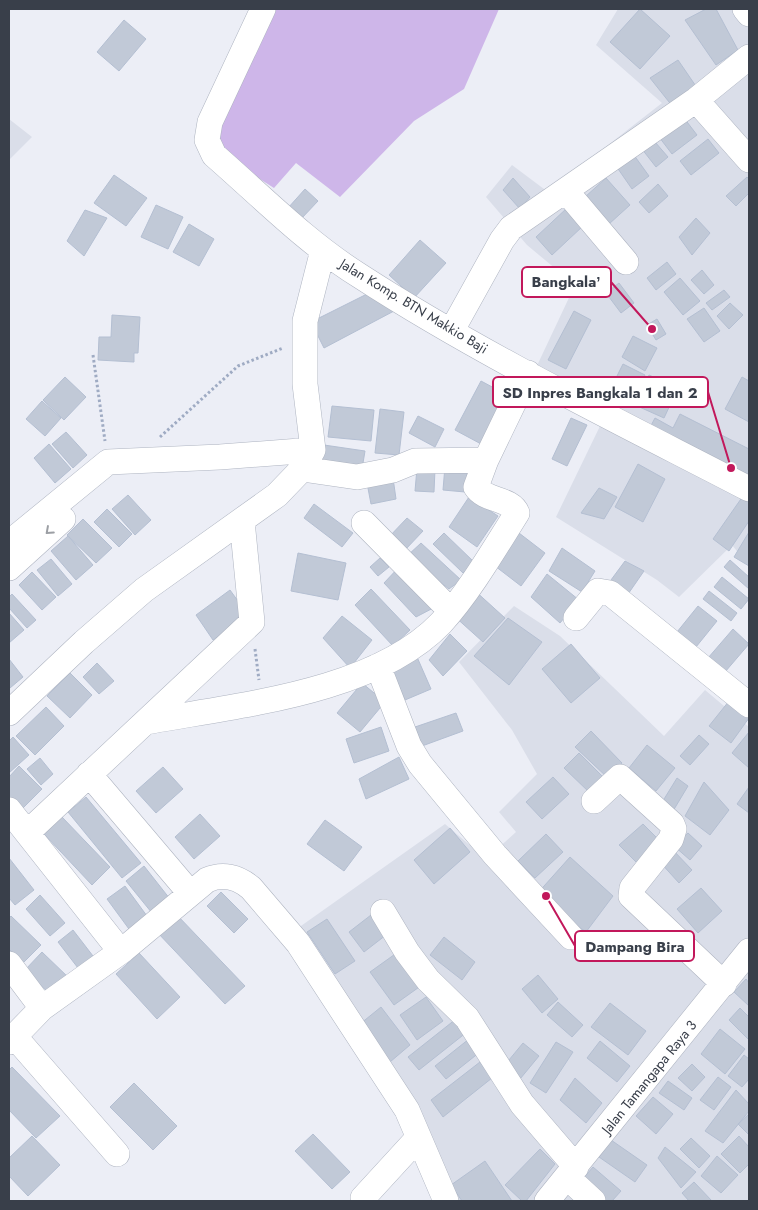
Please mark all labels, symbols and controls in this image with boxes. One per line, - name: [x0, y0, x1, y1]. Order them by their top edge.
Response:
- street label: Jalan Komp. BTN Makkio Baji: [334, 253, 492, 358]
- callout: Bangkalaʼ: [522, 267, 611, 297]
- text: Bangkalaʼ: [532, 271, 600, 293]
- callout: SD Inpres Bangkala 1 dan 2: [493, 377, 708, 407]
- text: SD Inpres Bangkala 1 dan 2: [502, 382, 698, 404]
- one-way arrow: [46, 525, 55, 534]
- callout: Dampang Bira: [575, 931, 694, 961]
- text: Dampang Bira: [585, 936, 685, 958]
- street label: Jalan Tamangapa Raya 3: [595, 1016, 701, 1140]

